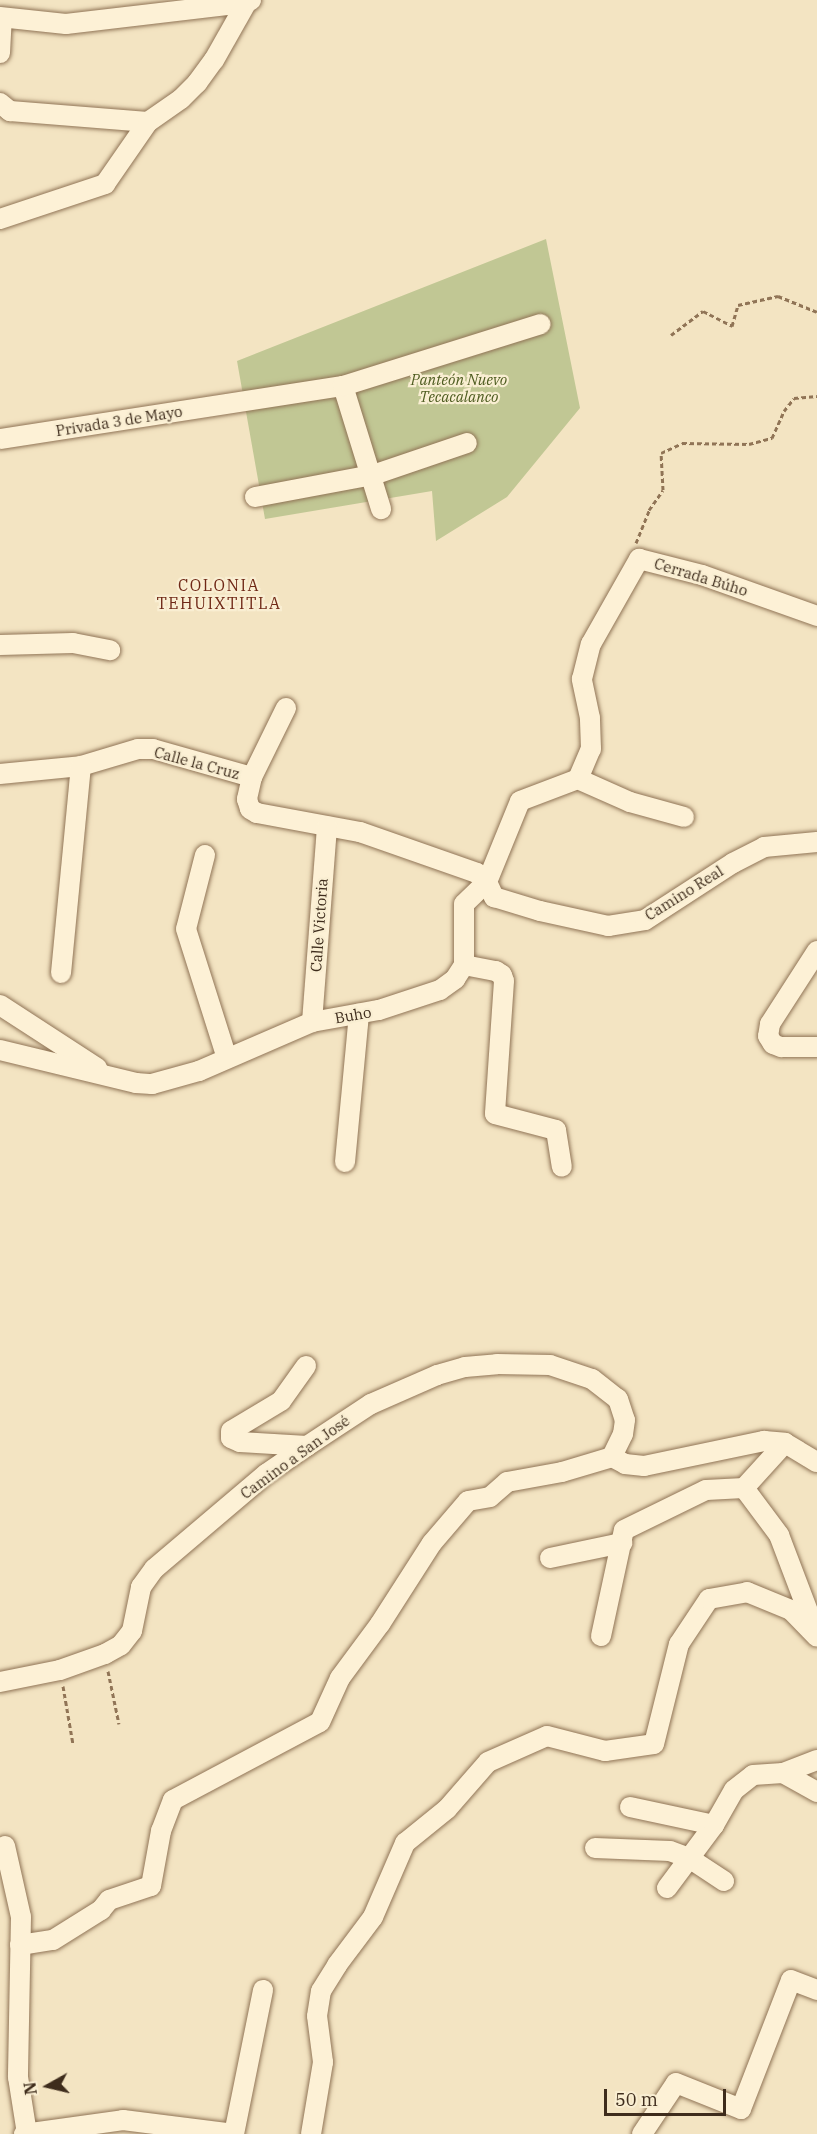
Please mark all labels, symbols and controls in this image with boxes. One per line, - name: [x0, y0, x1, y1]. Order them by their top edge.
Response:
- park label: Panteón Nuevo Tecacalanco: [411, 370, 507, 405]
- street label: Privada 3 de Mayo: [54, 402, 184, 440]
- street label: Cerrada Búho: [652, 554, 750, 600]
- district label: COLONIA TEHUIXTITLA: [156, 575, 282, 613]
- street label: Calle la Cruz: [152, 743, 242, 783]
- street label: Camino Real: [641, 862, 727, 924]
- street label: Calle Victoria: [307, 878, 331, 972]
- street label: Buho: [333, 1003, 373, 1027]
- street label: Camino a San José: [237, 1411, 353, 1503]
- north arrow: [18, 2056, 78, 2116]
- scale bar: [607, 2077, 728, 2115]
- text: N: [19, 2081, 41, 2096]
- text: 50 m: [615, 2088, 658, 2111]

